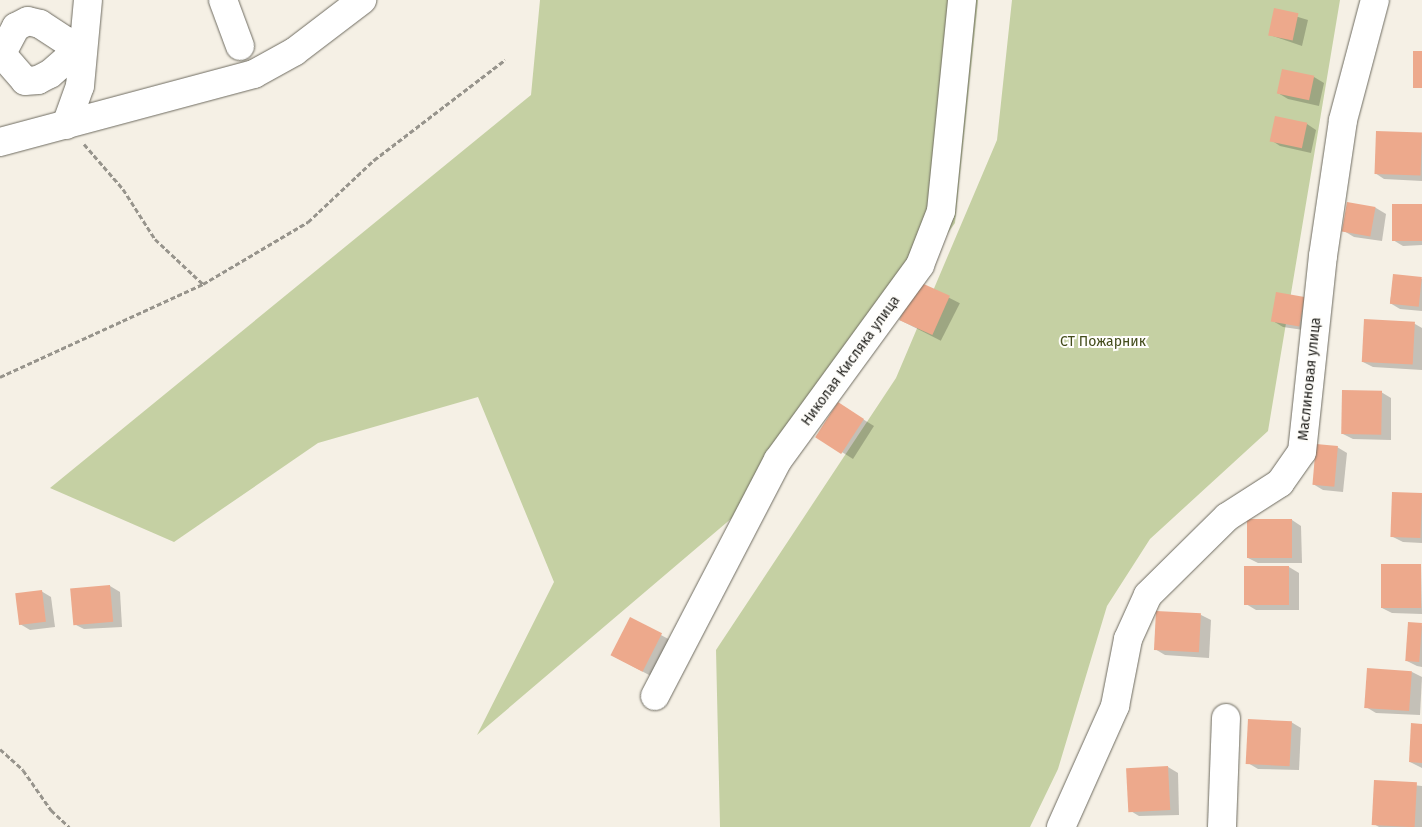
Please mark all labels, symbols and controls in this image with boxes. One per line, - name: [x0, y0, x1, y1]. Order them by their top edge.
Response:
- street label: Николая Кисляка улица: [798, 293, 904, 429]
- street label: Маслиновая улица: [1295, 316, 1325, 442]
- park label: СТ Пожарник: [1060, 334, 1146, 350]

